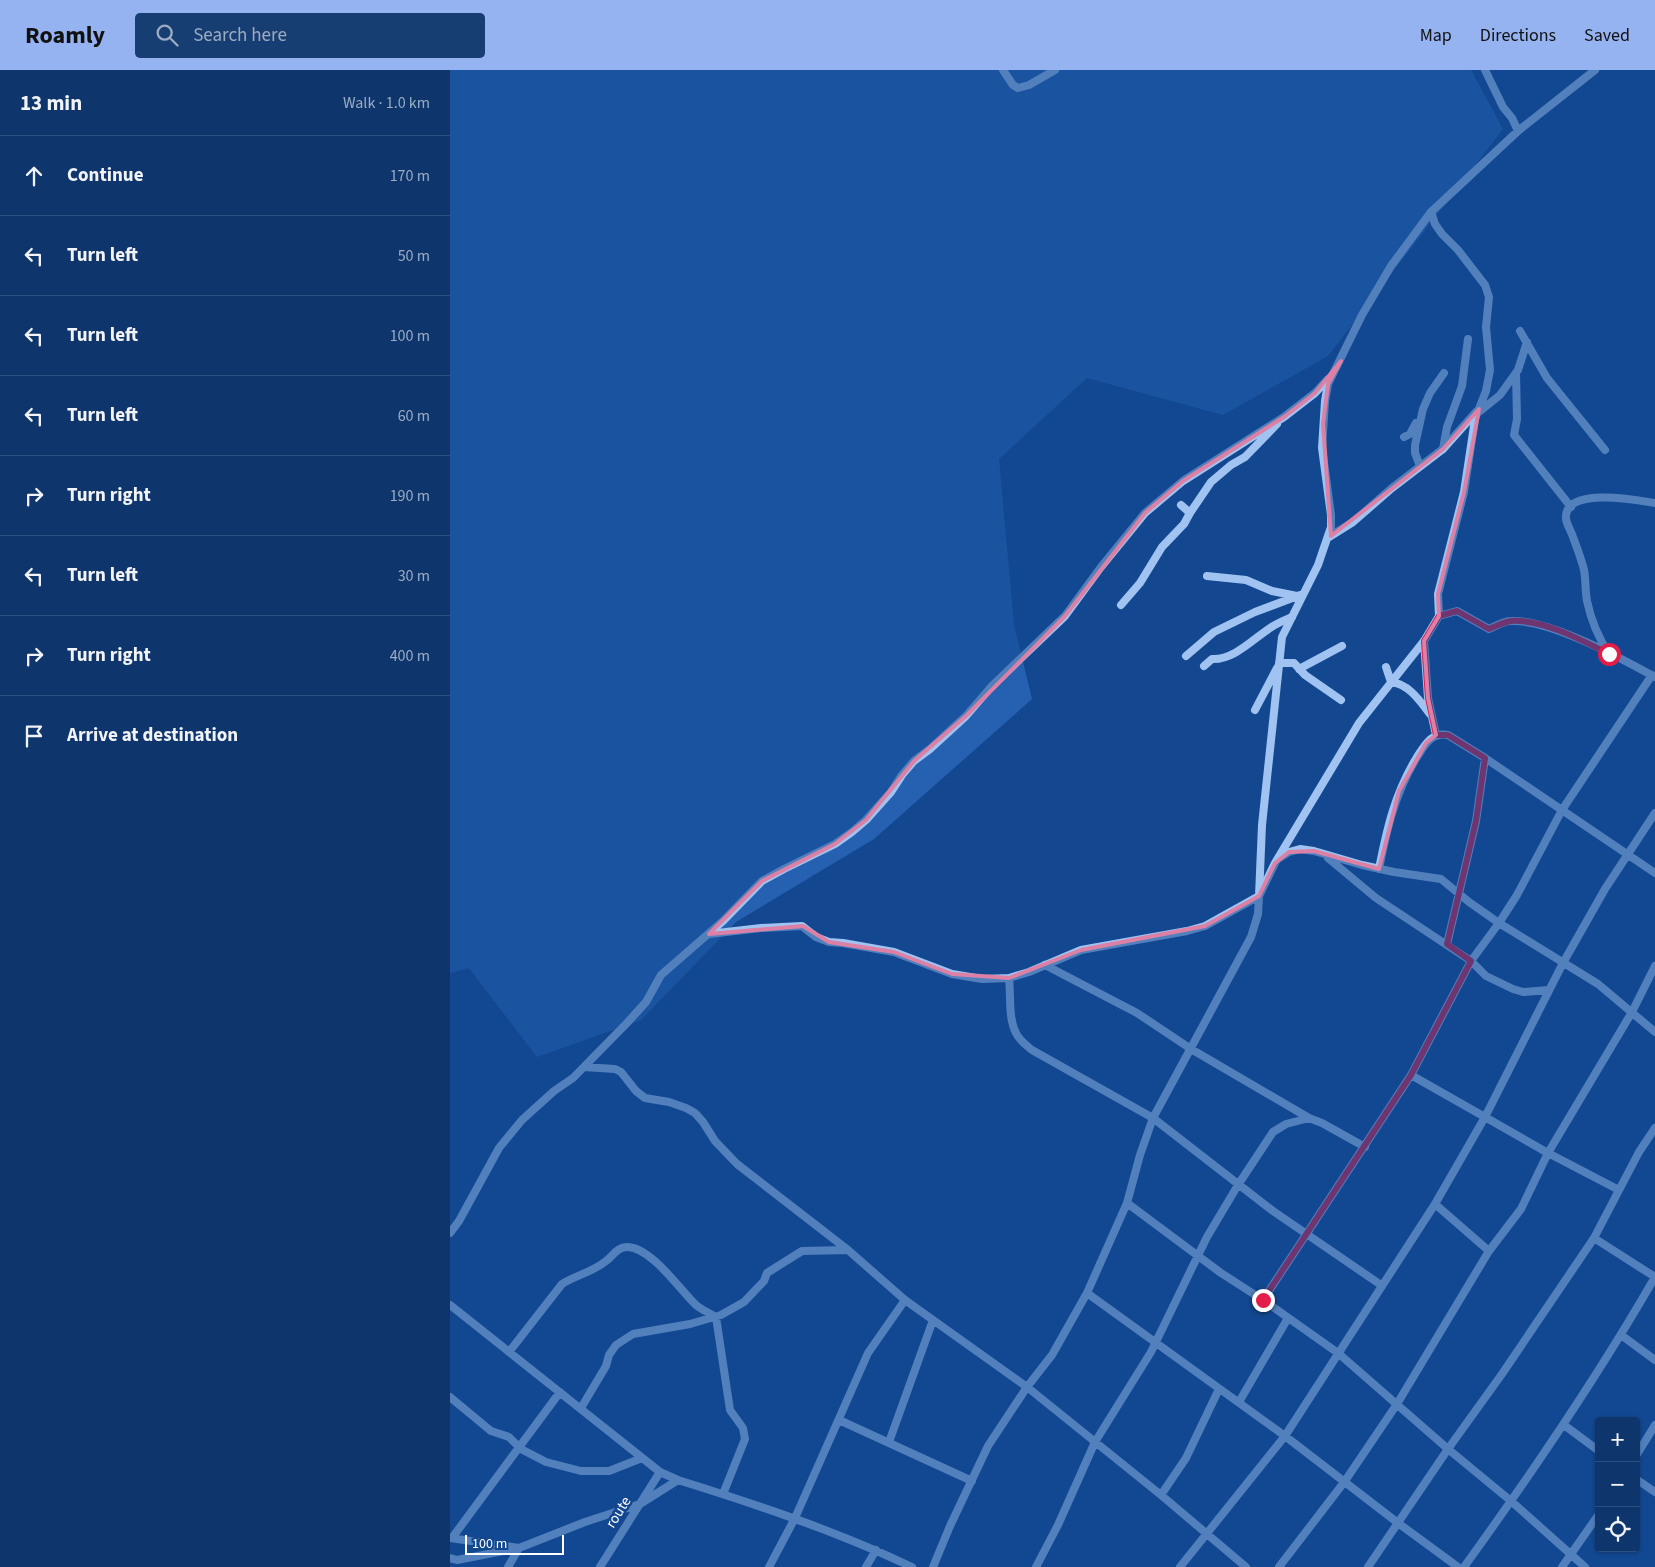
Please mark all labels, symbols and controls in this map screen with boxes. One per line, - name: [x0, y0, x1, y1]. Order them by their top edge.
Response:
- search box: [135, 13, 485, 58]
- text: Roamly: [25, 18, 105, 53]
- icon: search: [153, 21, 181, 49]
- text: Search here: [193, 22, 287, 49]
- text: Map: [1420, 23, 1452, 48]
- text: Directions: [1480, 23, 1556, 48]
- text: Saved: [1584, 23, 1630, 48]
- text: 13 min: [20, 88, 82, 118]
- text: Walk · 1.0 km: [343, 92, 430, 114]
- icon: ahead: [20, 162, 48, 190]
- text: Continue: [67, 162, 144, 189]
- text: 170 m: [390, 165, 430, 187]
- icon: left: [20, 242, 48, 270]
- text: Turn left: [67, 242, 138, 269]
- text: 50 m: [398, 245, 430, 267]
- icon: left: [20, 322, 48, 350]
- text: Turn left: [67, 322, 138, 349]
- text: 100 m: [390, 325, 430, 347]
- icon: left: [20, 402, 48, 430]
- text: Turn left: [67, 402, 138, 429]
- text: 60 m: [398, 405, 430, 427]
- icon: right: [20, 482, 48, 510]
- text: Turn right: [67, 482, 151, 509]
- text: 190 m: [390, 485, 430, 507]
- icon: left: [20, 562, 48, 590]
- text: Turn left: [67, 562, 138, 589]
- text: 30 m: [398, 565, 430, 587]
- icon: right: [20, 642, 48, 670]
- text: Turn right: [67, 642, 151, 669]
- route start: [1598, 643, 1621, 666]
- text: 400 m: [390, 645, 430, 667]
- icon: arrive: [20, 722, 48, 750]
- text: Arrive at destination: [67, 722, 238, 749]
- route end: [1252, 1289, 1275, 1312]
- map controls: [1595, 1417, 1640, 1552]
- button: +: [1595, 1417, 1640, 1462]
- button: −: [1595, 1462, 1640, 1507]
- street label: route: [601, 1492, 636, 1532]
- button: locate: [1595, 1507, 1640, 1552]
- scale bar: [465, 1532, 564, 1555]
- text: 100 m: [472, 1534, 507, 1554]

